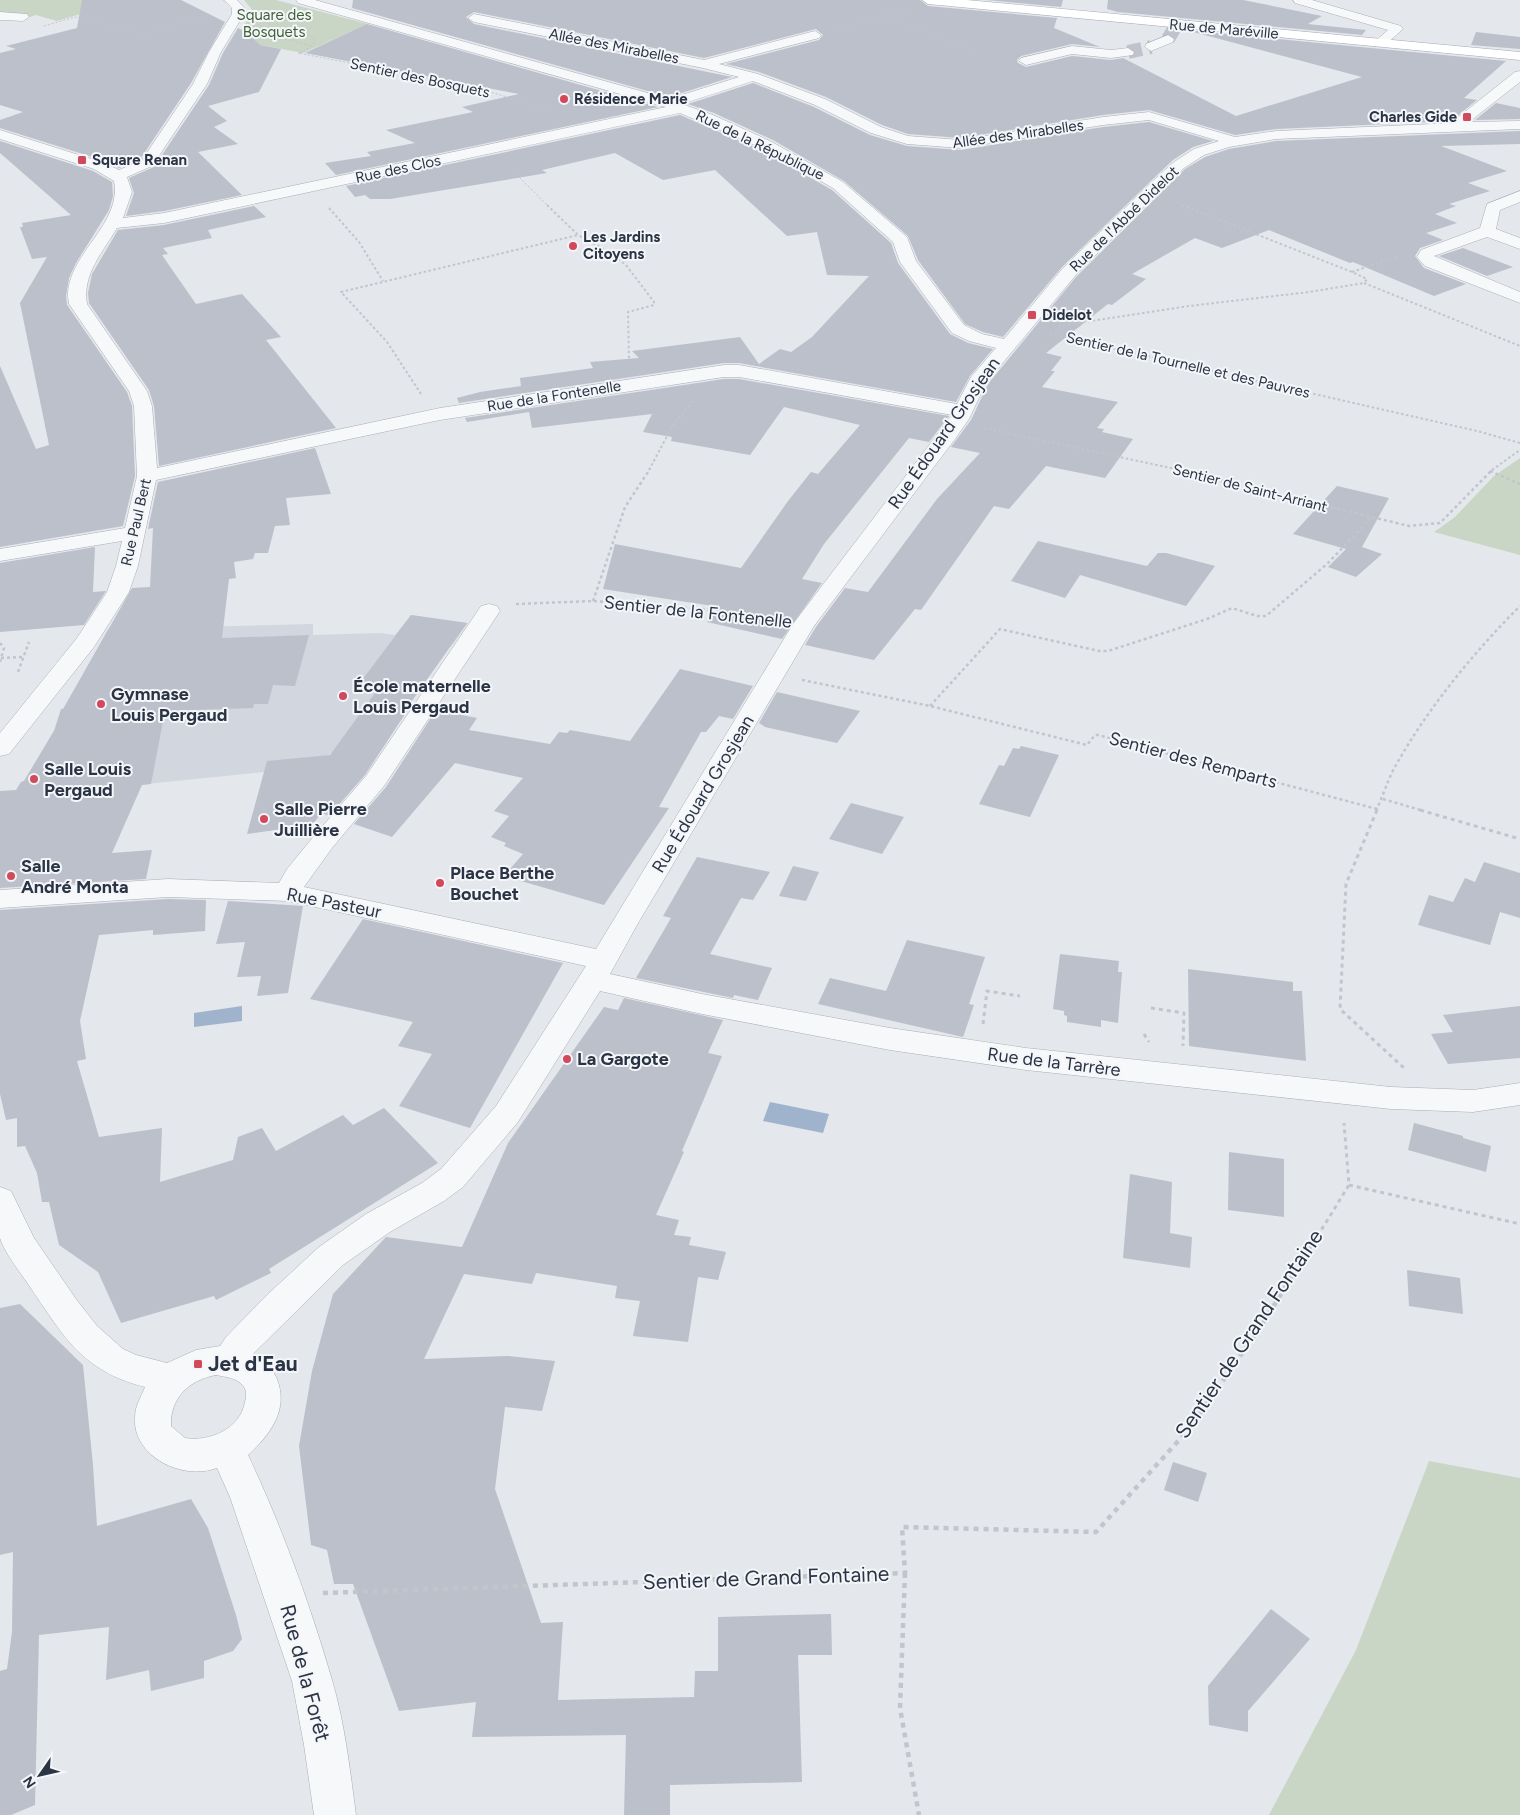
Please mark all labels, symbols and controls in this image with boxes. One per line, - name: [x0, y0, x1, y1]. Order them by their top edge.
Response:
- park label: Square des Bosquets: [237, 6, 311, 41]
- street label: Rue de Maréville: [1169, 15, 1279, 43]
- street label: Allée des Mirabelles: [547, 25, 681, 67]
- street label: Sentier des Bosquets: [349, 54, 491, 102]
- place label: Résidence Marie: [574, 90, 688, 108]
- marker: Résidence Marie: [558, 93, 570, 105]
- street label: Rue de la République: [693, 106, 827, 184]
- place label: Charles Gide: [1369, 108, 1458, 126]
- marker: Charles Gide: [1461, 111, 1473, 123]
- street label: Allée des Mirabelles: [951, 116, 1085, 152]
- place label: Square Renan: [92, 151, 187, 169]
- street label: Rue des Clos: [354, 151, 442, 187]
- marker: Square Renan: [76, 154, 88, 166]
- street label: Rue de l'Abbé Didelot: [1066, 162, 1183, 276]
- place label: Les Jardins Citoyens: [583, 228, 660, 263]
- marker: Les Jardins Citoyens: [567, 240, 579, 252]
- place label: Didelot: [1042, 306, 1092, 324]
- marker: Didelot: [1026, 309, 1038, 321]
- street label: Sentier de la Tournelle et des Pauvres: [1064, 328, 1312, 402]
- street label: Rue Édouard Grosjean: [883, 353, 1005, 513]
- street label: Rue de la Fontenelle: [486, 377, 622, 415]
- street label: Sentier de Saint-Arriant: [1171, 460, 1329, 516]
- street label: Rue Paul Bert: [117, 476, 155, 568]
- street label: Sentier de la Fontenelle: [603, 591, 793, 633]
- place label: École maternelle Louis Pergaud: [353, 675, 491, 718]
- place label: Gymnase Louis Pergaud: [111, 683, 228, 726]
- marker: École maternelle Louis Pergaud: [337, 690, 349, 702]
- marker: Gymnase Louis Pergaud: [95, 698, 107, 710]
- street label: Rue Édouard Grosjean: [647, 711, 759, 877]
- street label: Sentier des Remparts: [1107, 727, 1279, 793]
- place label: Salle Louis Pergaud: [44, 758, 132, 801]
- marker: Salle Louis Pergaud: [28, 773, 40, 785]
- place label: Salle Pierre Juillière: [274, 798, 367, 841]
- marker: Salle Pierre Juillière: [258, 813, 270, 825]
- place label: Salle André Monta: [21, 855, 129, 898]
- place label: Place Berthe Bouchet: [450, 862, 554, 905]
- marker: Salle André Monta: [5, 870, 17, 882]
- marker: Place Berthe Bouchet: [434, 877, 446, 889]
- street label: Rue Pasteur: [285, 883, 383, 923]
- street label: Rue de la Tarrère: [986, 1043, 1122, 1081]
- place label: La Gargote: [577, 1048, 669, 1070]
- marker: La Gargote: [561, 1053, 573, 1065]
- street label: Sentier de Grand Fontaine: [1169, 1225, 1328, 1443]
- place label: Jet d'Eau: [208, 1351, 298, 1376]
- marker: Jet d'Eau: [192, 1358, 204, 1370]
- street label: Sentier de Grand Fontaine: [642, 1561, 890, 1594]
- street label: Rue de la Forêt: [275, 1602, 336, 1744]
- north arrow: [15, 1750, 65, 1800]
- text: N: [20, 1773, 40, 1791]

